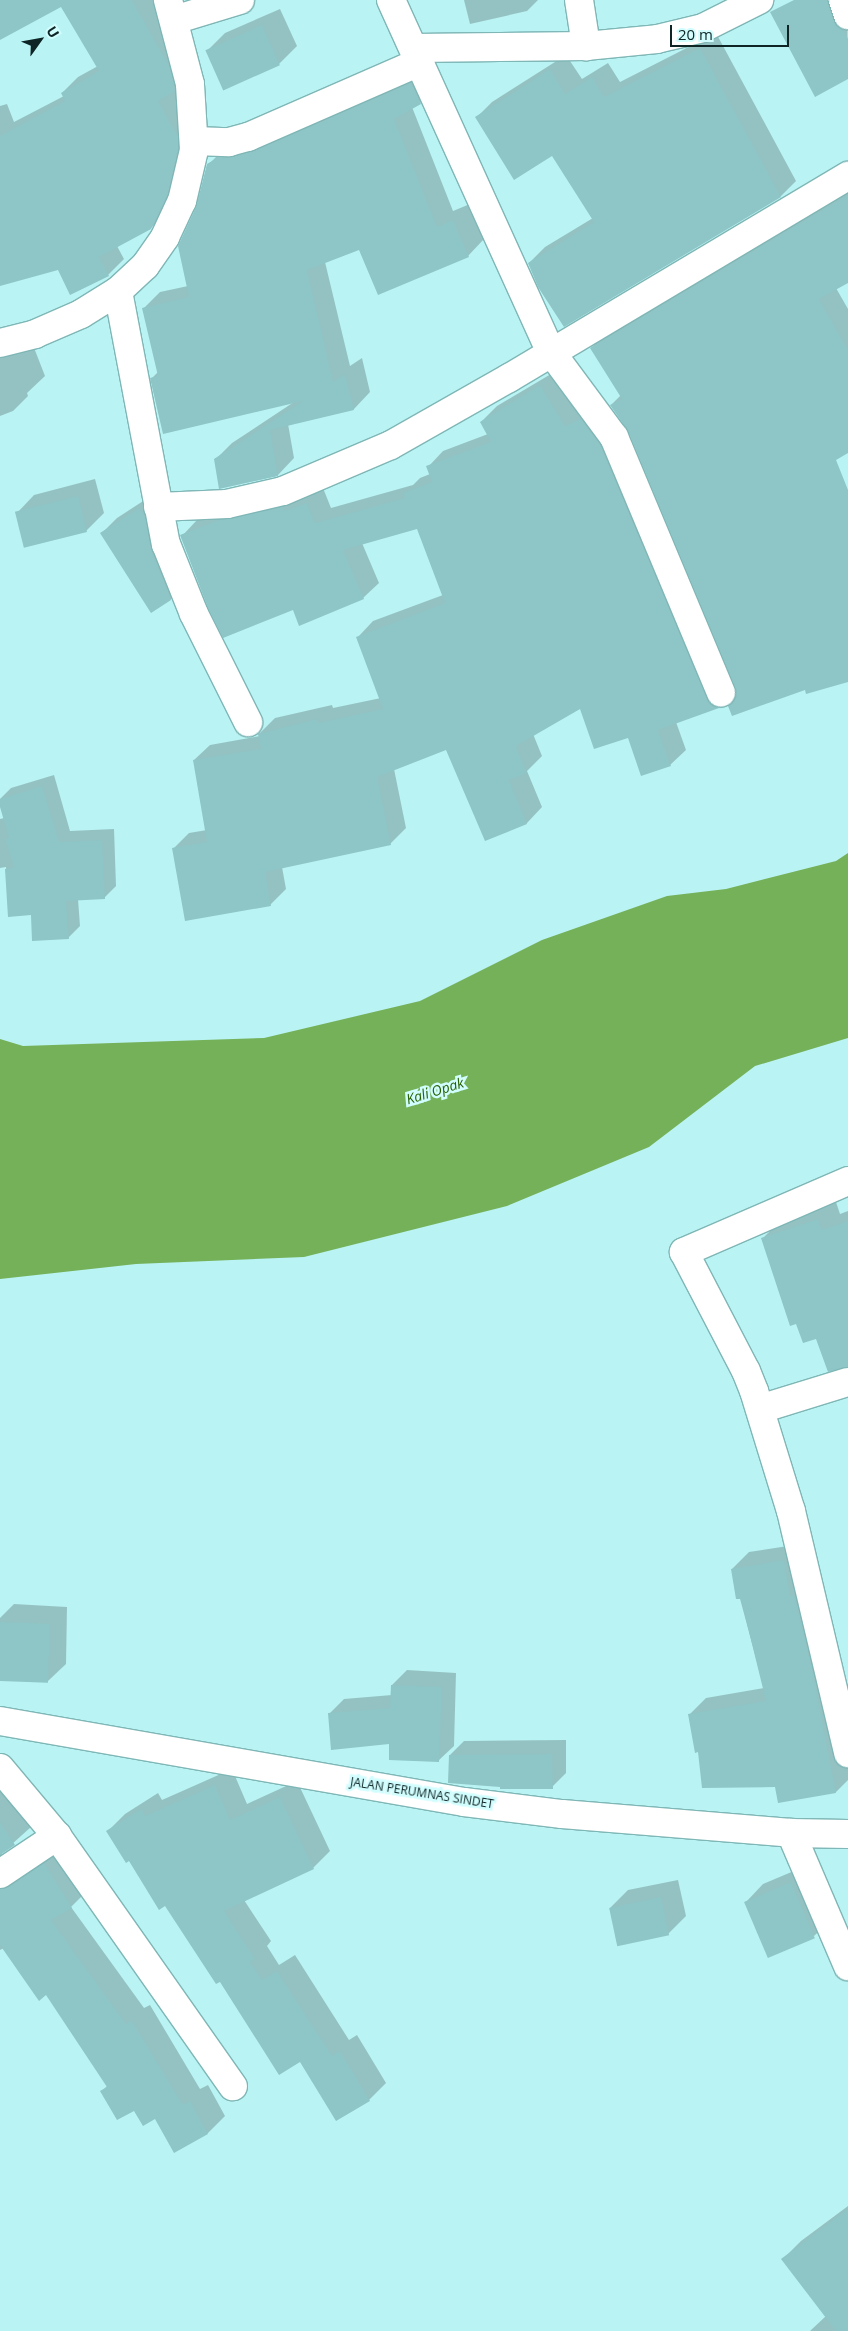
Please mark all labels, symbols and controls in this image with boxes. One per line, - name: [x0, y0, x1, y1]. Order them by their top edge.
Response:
- north arrow: [15, 15, 65, 65]
- scale bar: [673, 15, 792, 47]
- text: U: [42, 22, 64, 41]
- text: 20 m: [678, 24, 713, 44]
- water label: Kali Opak: [404, 1074, 466, 1108]
- street label: JALAN PERUMNAS SINDET: [349, 1775, 495, 1811]

